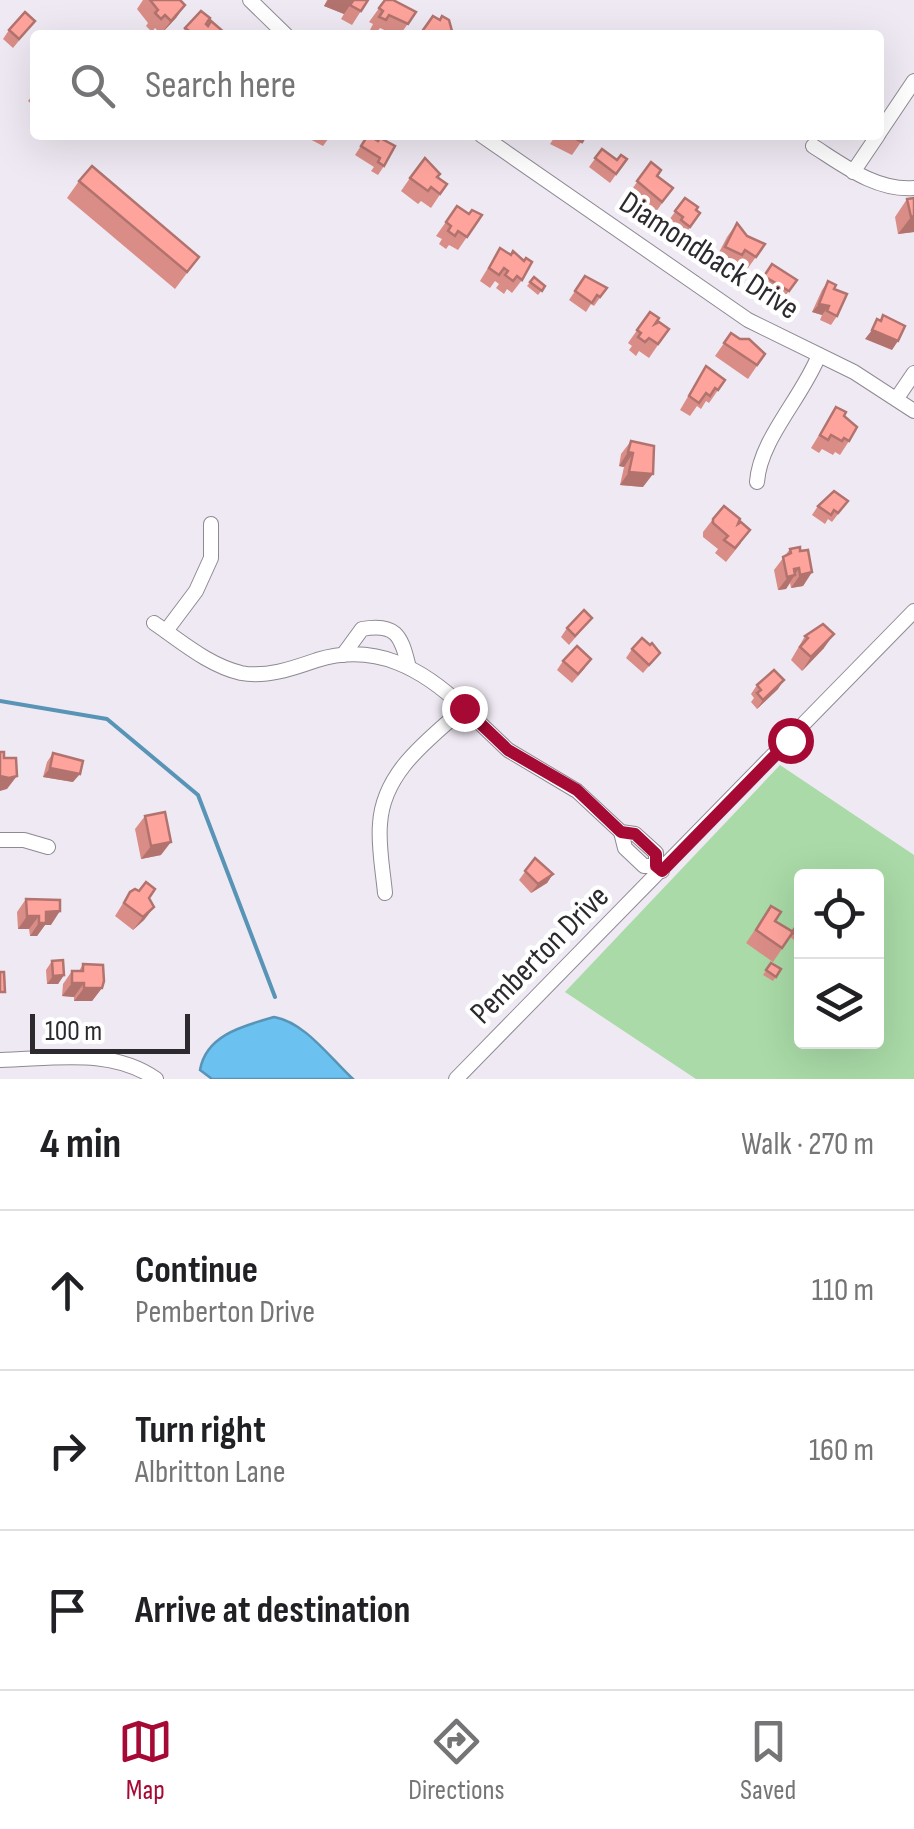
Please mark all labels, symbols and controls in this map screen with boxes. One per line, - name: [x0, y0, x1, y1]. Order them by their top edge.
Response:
- search box: [30, 30, 884, 140]
- icon: search: [65, 58, 120, 113]
- text: Search here: [145, 63, 296, 108]
- street label: Diamondback Drive: [612, 183, 806, 329]
- route end: [442, 686, 488, 732]
- route start: [768, 718, 814, 764]
- map controls: [794, 869, 884, 1049]
- button: locate: [794, 869, 884, 959]
- street label: Pemberton Drive: [463, 878, 617, 1032]
- button: layers: [794, 959, 884, 1049]
- scale bar: [30, 1009, 190, 1054]
- text: 100 m: [45, 1015, 102, 1048]
- text: 4 min: [40, 1119, 121, 1170]
- text: Walk · 270 m: [741, 1125, 874, 1164]
- text: Continue: [135, 1248, 258, 1293]
- icon: ahead: [40, 1263, 95, 1318]
- text: 110 m: [812, 1271, 874, 1310]
- text: Pemberton Drive: [135, 1293, 315, 1332]
- text: Turn right: [135, 1408, 266, 1453]
- icon: right: [40, 1423, 95, 1478]
- text: 160 m: [809, 1431, 874, 1470]
- text: Albritton Lane: [135, 1453, 286, 1492]
- icon: arrive: [40, 1583, 95, 1638]
- text: Arrive at destination: [135, 1588, 410, 1633]
- tab: Map: [118, 1714, 173, 1807]
- tab: Directions: [408, 1714, 505, 1807]
- tab: Saved: [740, 1714, 796, 1807]

